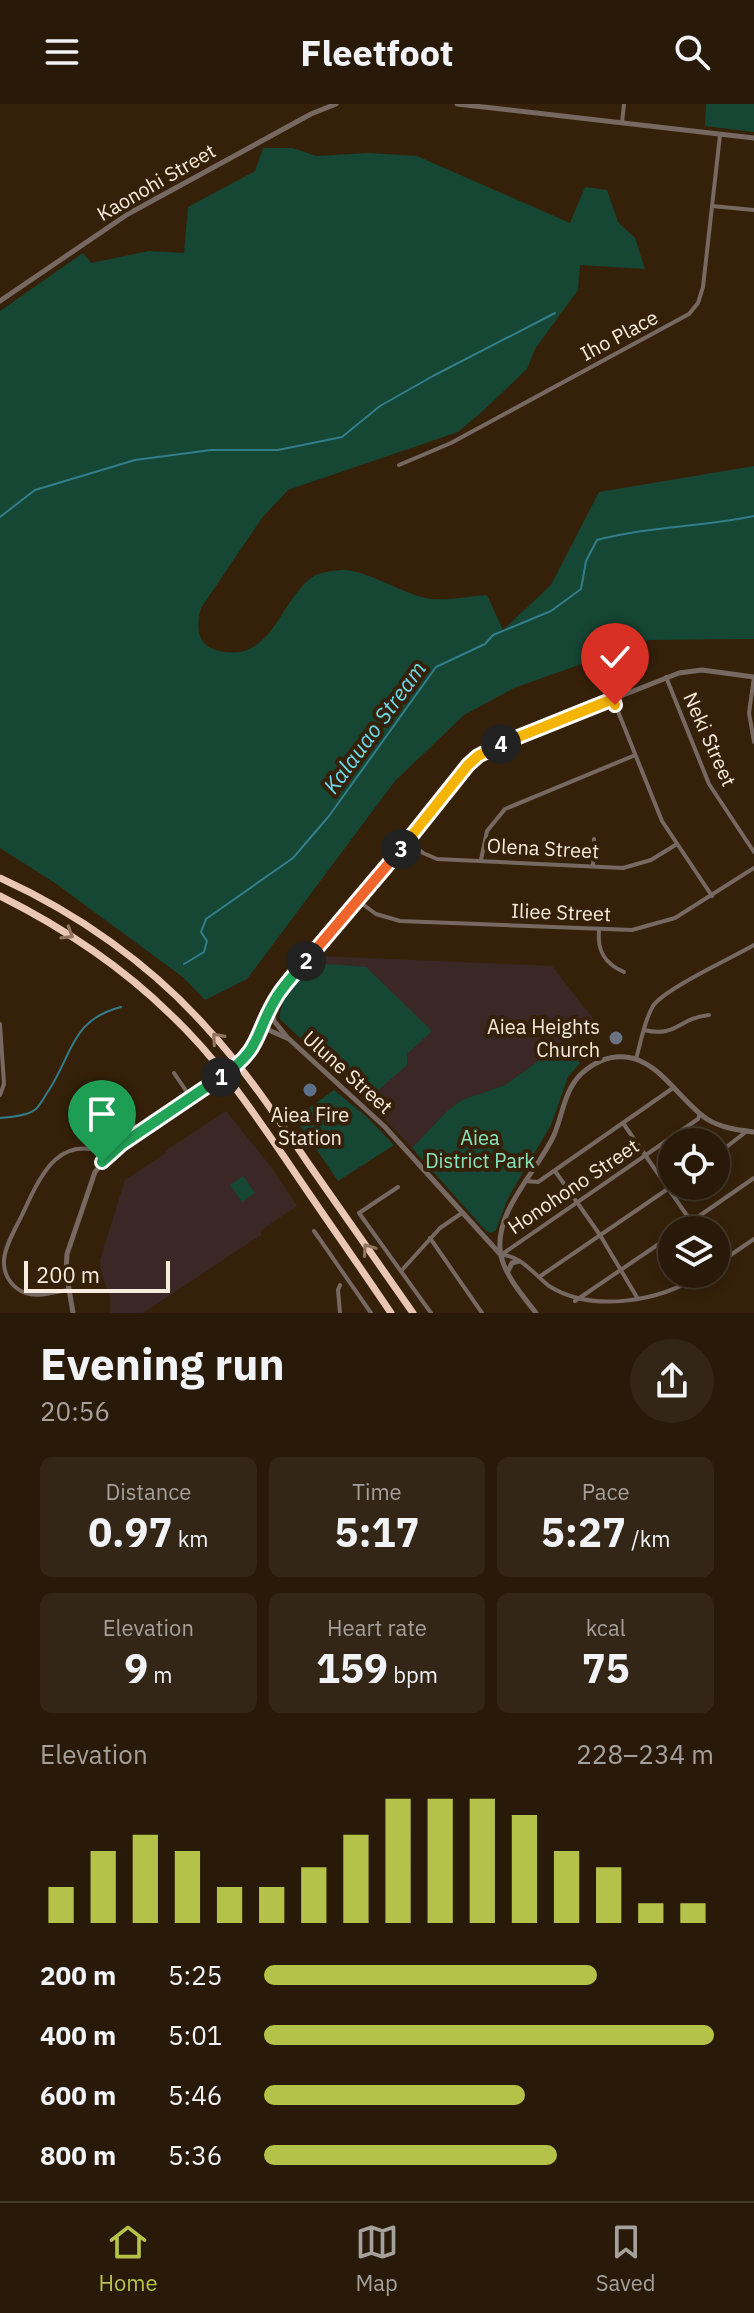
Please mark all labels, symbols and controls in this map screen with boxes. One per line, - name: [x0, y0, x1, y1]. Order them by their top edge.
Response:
- text: Fleetfoot: [300, 29, 454, 76]
- icon: menu: [40, 30, 84, 74]
- icon: search: [670, 30, 714, 74]
- street label: Kaonohi Street: [92, 137, 220, 227]
- street label: Iho Place: [575, 303, 663, 367]
- pin: [581, 623, 649, 705]
- icon: check: [593, 635, 637, 679]
- water label: Kalauao Stream: [316, 655, 432, 799]
- street label: Neki Street: [677, 688, 743, 790]
- pin: 4: [481, 724, 521, 764]
- text: 4: [494, 729, 508, 758]
- pin: 3: [381, 829, 421, 869]
- street label: Olena Street: [486, 832, 600, 864]
- text: 3: [394, 834, 408, 863]
- street label: Iliee Street: [511, 897, 611, 927]
- one-way arrow: [59, 924, 74, 940]
- pin: 2: [286, 941, 326, 981]
- text: 2: [299, 946, 313, 975]
- place label: Aiea Heights Church: [487, 1013, 600, 1063]
- street label: Ulune Street: [297, 1024, 399, 1120]
- marker: Aiea Heights Church: [607, 1029, 625, 1047]
- one-way arrow: [212, 1033, 226, 1048]
- pin: 1: [201, 1057, 241, 1097]
- text: 1: [214, 1062, 228, 1091]
- pin: [68, 1080, 136, 1162]
- marker: Aiea Fire Station: [301, 1081, 319, 1099]
- icon: arrive: [80, 1092, 124, 1136]
- place label: Aiea Fire Station: [271, 1101, 349, 1151]
- park label: Aiea District Park: [425, 1124, 535, 1174]
- map controls: [658, 1128, 730, 1288]
- button: locate: [658, 1128, 730, 1200]
- street label: Honohono Street: [502, 1132, 644, 1240]
- button: layers: [658, 1216, 730, 1288]
- one-way arrow: [363, 1244, 378, 1258]
- scale bar: [24, 1257, 170, 1293]
- text: 200 m: [36, 1260, 100, 1289]
- text: Evening run: [40, 1335, 285, 1392]
- button: share: [630, 1339, 714, 1423]
- text: 20:56: [40, 1394, 110, 1428]
- text: Distance: [105, 1477, 191, 1506]
- text: Time: [352, 1477, 402, 1506]
- text: Pace: [582, 1477, 630, 1506]
- text: 0.97: [88, 1506, 173, 1558]
- text: 5:17: [334, 1506, 420, 1558]
- text: 5:27: [541, 1506, 626, 1558]
- text: km: [173, 1524, 209, 1553]
- text: /km: [626, 1524, 670, 1553]
- text: Elevation: [103, 1613, 194, 1642]
- text: Heart rate: [327, 1613, 427, 1642]
- text: kcal: [586, 1613, 626, 1642]
- text: 9: [124, 1642, 148, 1694]
- text: 159: [316, 1642, 388, 1694]
- text: 75: [582, 1642, 630, 1694]
- text: m: [148, 1660, 173, 1689]
- text: bpm: [388, 1660, 438, 1689]
- text: Elevation: [40, 1737, 148, 1771]
- text: 228–234 m: [576, 1737, 714, 1771]
- text: 200 m: [40, 1958, 116, 1992]
- text: 5:25: [168, 1958, 222, 1992]
- text: 400 m: [40, 2018, 116, 2052]
- text: 5:01: [168, 2018, 222, 2052]
- text: 600 m: [40, 2078, 116, 2112]
- text: 5:46: [168, 2078, 222, 2112]
- text: 800 m: [40, 2138, 116, 2172]
- text: 5:36: [168, 2138, 222, 2172]
- tab: Home: [98, 2220, 158, 2297]
- tab: Map: [355, 2220, 399, 2297]
- tab: Saved: [596, 2220, 655, 2297]

